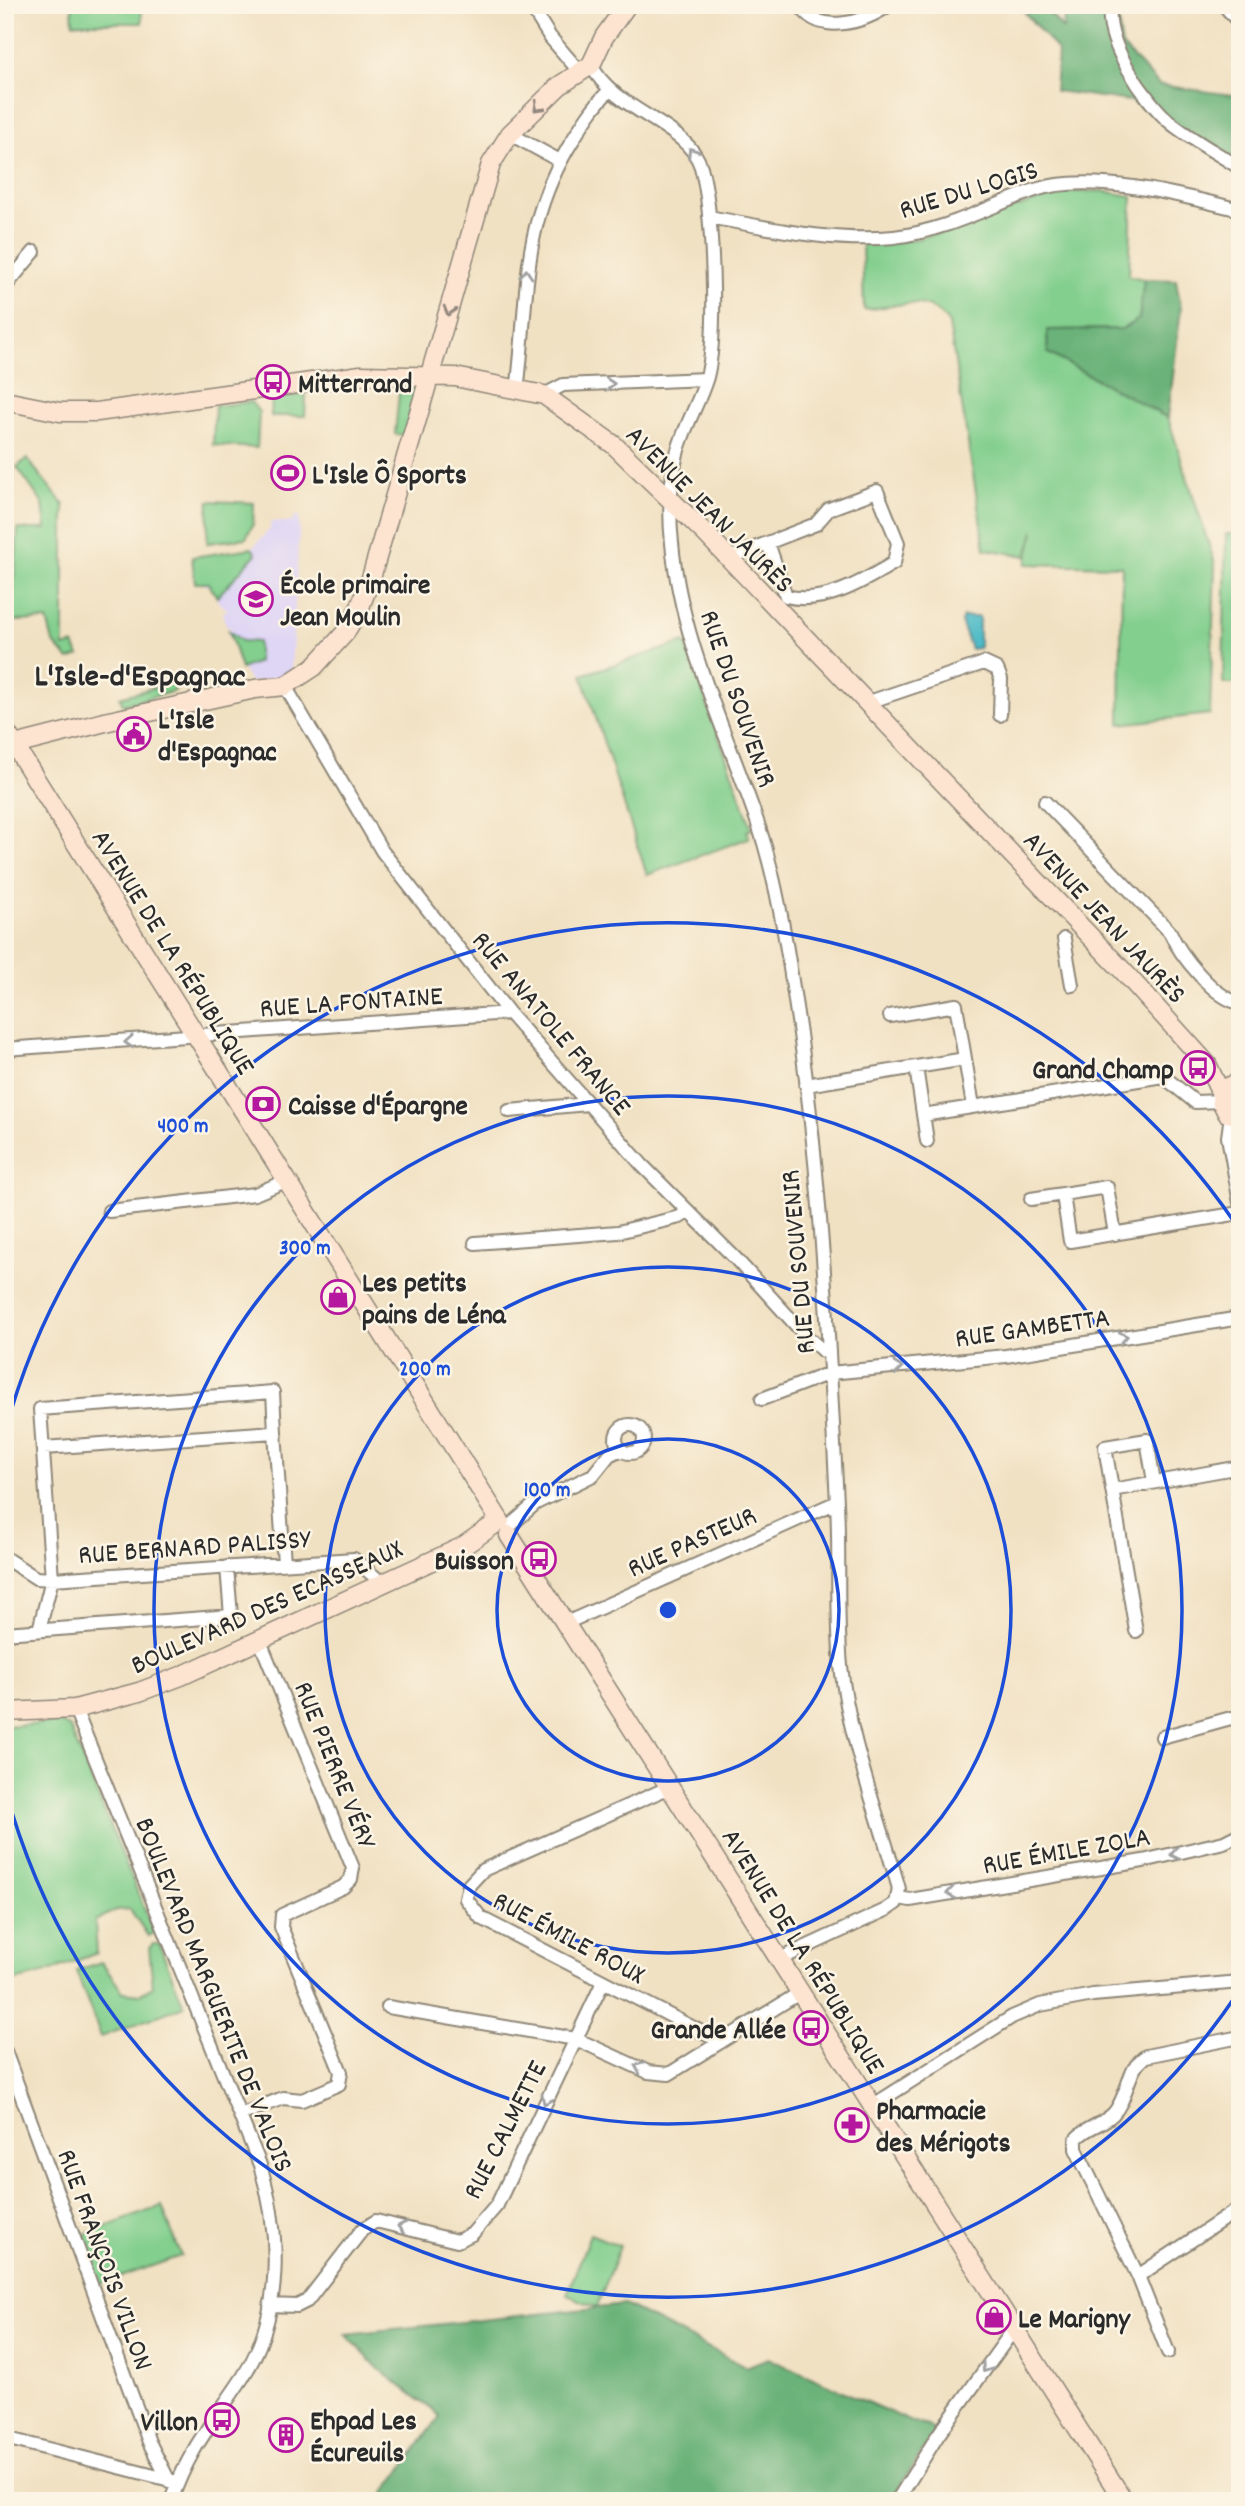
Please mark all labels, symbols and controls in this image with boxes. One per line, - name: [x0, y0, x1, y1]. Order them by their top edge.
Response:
- one-way arrow: [533, 98, 546, 111]
- one-way arrow: [688, 147, 701, 160]
- street label: RUE DU LOGIS: [895, 153, 1044, 233]
- one-way arrow: [519, 268, 534, 280]
- one-way arrow: [442, 305, 457, 317]
- bus stop icon: Mitterrand: [254, 363, 292, 401]
- place label: Mitterrand: [298, 367, 413, 407]
- one-way arrow: [604, 377, 615, 392]
- street label: AVENUE JEAN JAURÈS: [614, 418, 801, 605]
- sports icon: L'Isle Ô Sports: [269, 454, 307, 492]
- place label: L'Isle Ô Sports: [312, 458, 467, 498]
- place label: École primaire Jean Moulin: [280, 568, 430, 640]
- school or university icon: École primaire Jean Moulin: [237, 580, 275, 618]
- street label: RUE DU SOUVENIR: [686, 606, 784, 794]
- district label: L'Isle-d'Espagnac: [34, 656, 246, 702]
- place label: L'Isle d'Espagnac: [158, 703, 277, 775]
- public building icon: L'Isle d'Espagnac: [115, 715, 153, 753]
- street label: AVENUE DE LA RÉPUBLIQUE: [79, 823, 263, 1085]
- street label: AVENUE JEAN JAURÈS: [1011, 824, 1193, 1015]
- street label: RUE ANATOLE FRANCE: [460, 924, 639, 1126]
- street label: RUE LA FONTAINE: [258, 979, 445, 1031]
- one-way arrow: [124, 1034, 135, 1049]
- bus stop icon: Grand Champ: [1179, 1049, 1217, 1087]
- place label: Grand Champ: [1032, 1053, 1174, 1093]
- bank icon: Caisse d'Épargne: [244, 1085, 282, 1123]
- place label: Caisse d'Épargne: [288, 1089, 468, 1129]
- text: 400 m: [158, 1113, 208, 1143]
- street label: RUE DU SOUVENIR: [773, 1168, 829, 1355]
- text: 300 m: [279, 1235, 331, 1265]
- place label: Les petits pains de Léna: [362, 1266, 507, 1338]
- shop icon: Les petits pains de Léna: [319, 1278, 357, 1316]
- street label: RUE GAMBETTA: [953, 1300, 1113, 1362]
- one-way arrow: [1117, 1330, 1129, 1345]
- text: 200 m: [399, 1356, 451, 1386]
- one-way arrow: [892, 1361, 904, 1376]
- text: 100 m: [524, 1477, 570, 1507]
- street label: RUE PASTEUR: [622, 1498, 764, 1591]
- street label: RUE BERNARD PALISSY: [77, 1522, 312, 1578]
- street label: BOULEVARD DES ECASSEAUX: [126, 1531, 411, 1688]
- bus stop icon: Buisson: [520, 1540, 558, 1578]
- place label: Buisson: [435, 1544, 514, 1584]
- centre of rings: [656, 1598, 680, 1622]
- street label: RUE PIERRE VÉRY: [281, 1676, 384, 1856]
- street label: BOULEVARD MARGUERITE DE VALOIS: [122, 1812, 301, 2179]
- street label: RUE ÉMILE ZOLA: [980, 1819, 1154, 1888]
- street label: AVENUE DE LA RÉPUBLIQUE: [709, 1822, 893, 2084]
- one-way arrow: [1169, 1846, 1181, 1861]
- street label: RUE ÉMILE ROUX: [484, 1883, 651, 1997]
- one-way arrow: [945, 1885, 957, 1900]
- bus stop icon: Grande Allée: [792, 2009, 830, 2047]
- place label: Grande Allée: [651, 2013, 786, 2053]
- street label: RUE CALMETTE: [455, 2055, 560, 2208]
- one-way arrow: [633, 2061, 646, 2075]
- one-way arrow: [540, 2093, 554, 2106]
- place label: Pharmacie des Mérigots: [876, 2094, 1011, 2166]
- pharmacy icon: Pharmacie des Mérigots: [833, 2106, 871, 2144]
- street label: RUE FRANÇOIS VILLON: [44, 2144, 161, 2377]
- one-way arrow: [396, 2221, 408, 2235]
- shop icon: Le Marigny: [975, 2298, 1013, 2336]
- place label: Le Marigny: [1018, 2302, 1131, 2342]
- one-way arrow: [982, 2360, 994, 2373]
- bus stop icon: Villon: [203, 2401, 241, 2439]
- place label: Ehpad Les Écureuils: [310, 2404, 417, 2476]
- place label: Villon: [141, 2405, 198, 2445]
- building icon: Ehpad Les Écureuils: [267, 2416, 305, 2454]

